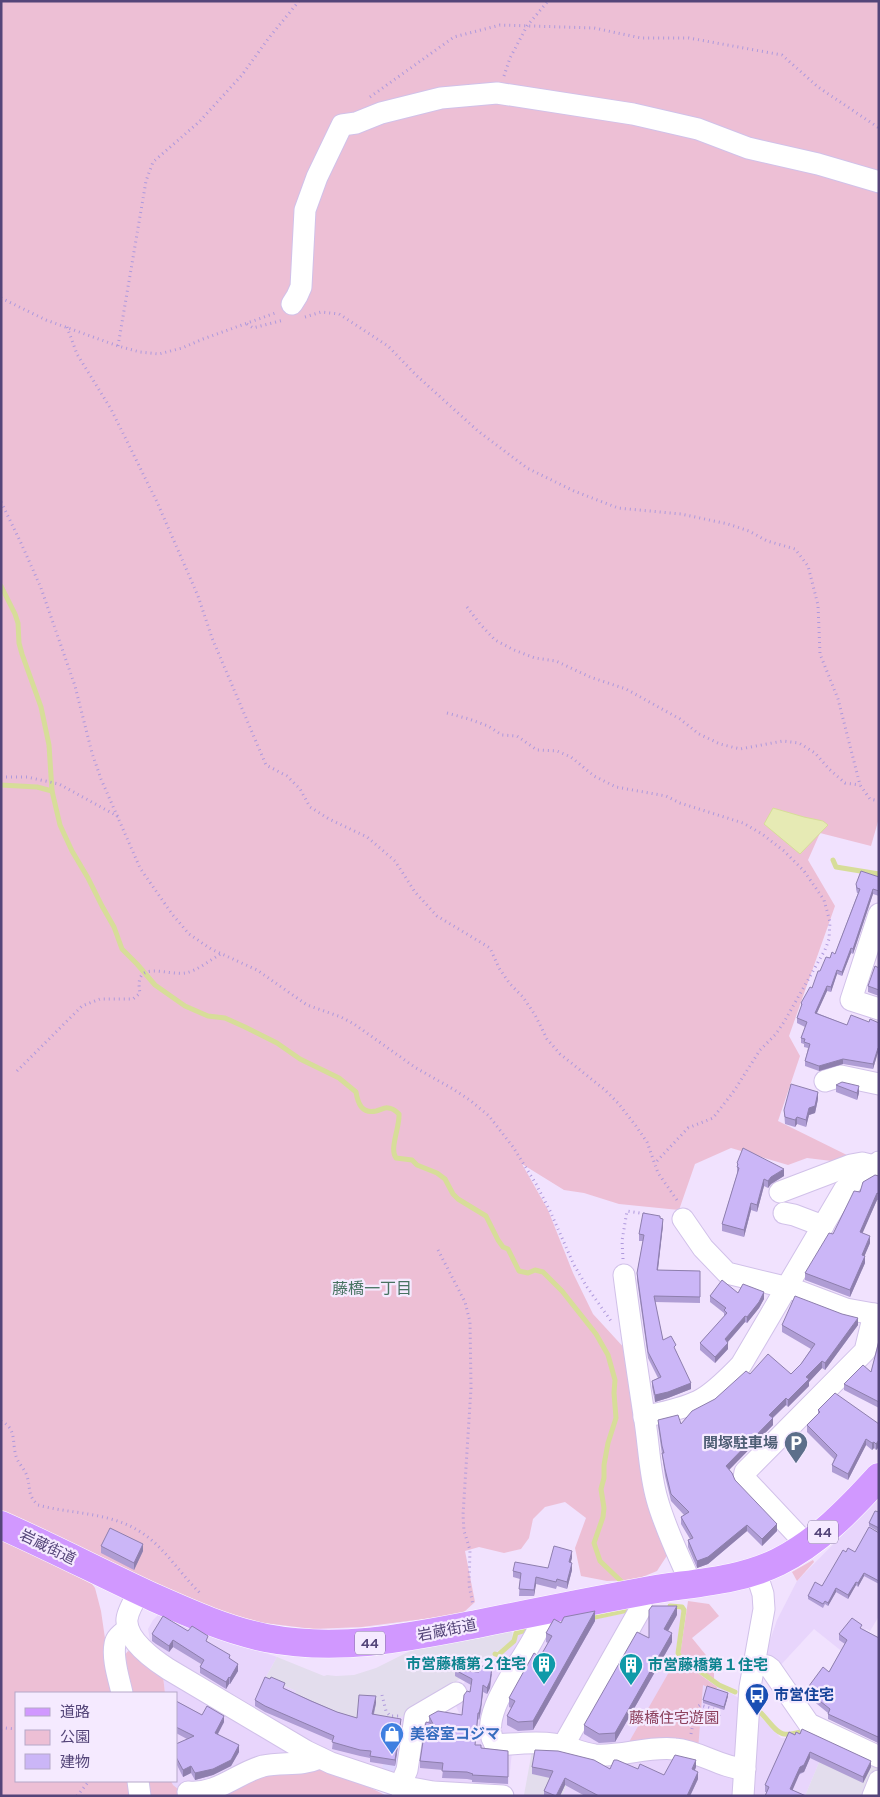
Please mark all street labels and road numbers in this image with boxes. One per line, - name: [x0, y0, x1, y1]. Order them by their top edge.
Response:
- road number: 44: [808, 1520, 838, 1544]
- street label: 岩蔵街道: [16, 1527, 78, 1570]
- street label: 岩蔵街道: [416, 1616, 479, 1647]
- road number: 44: [355, 1632, 385, 1655]

